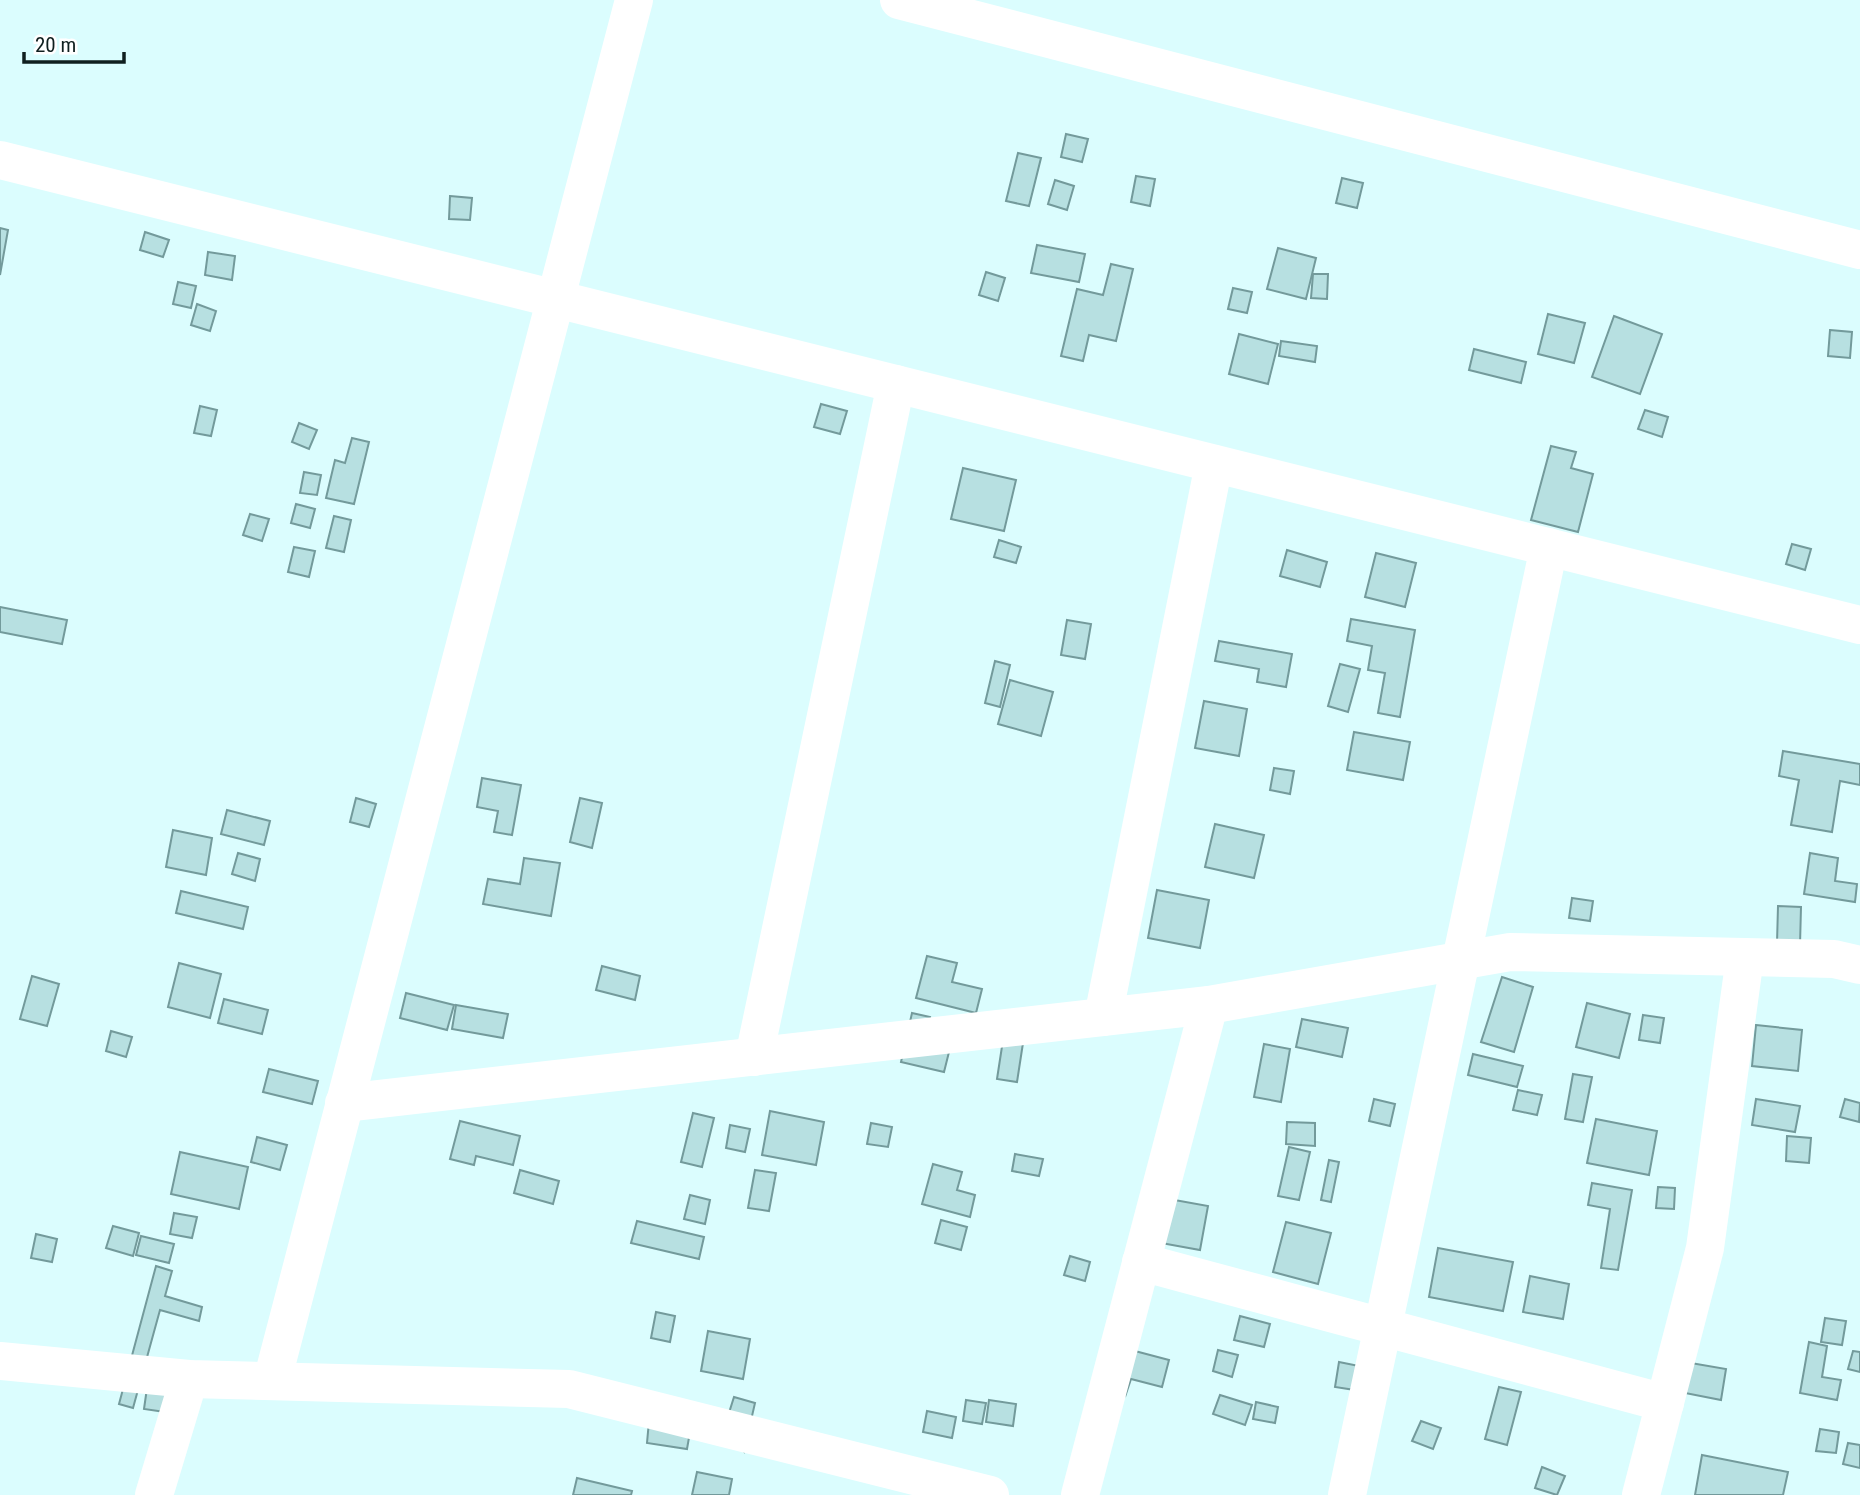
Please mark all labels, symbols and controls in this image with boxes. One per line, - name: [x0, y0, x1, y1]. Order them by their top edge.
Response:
- scale bar: [24, 21, 124, 65]
- text: 20 m: [35, 33, 76, 57]

